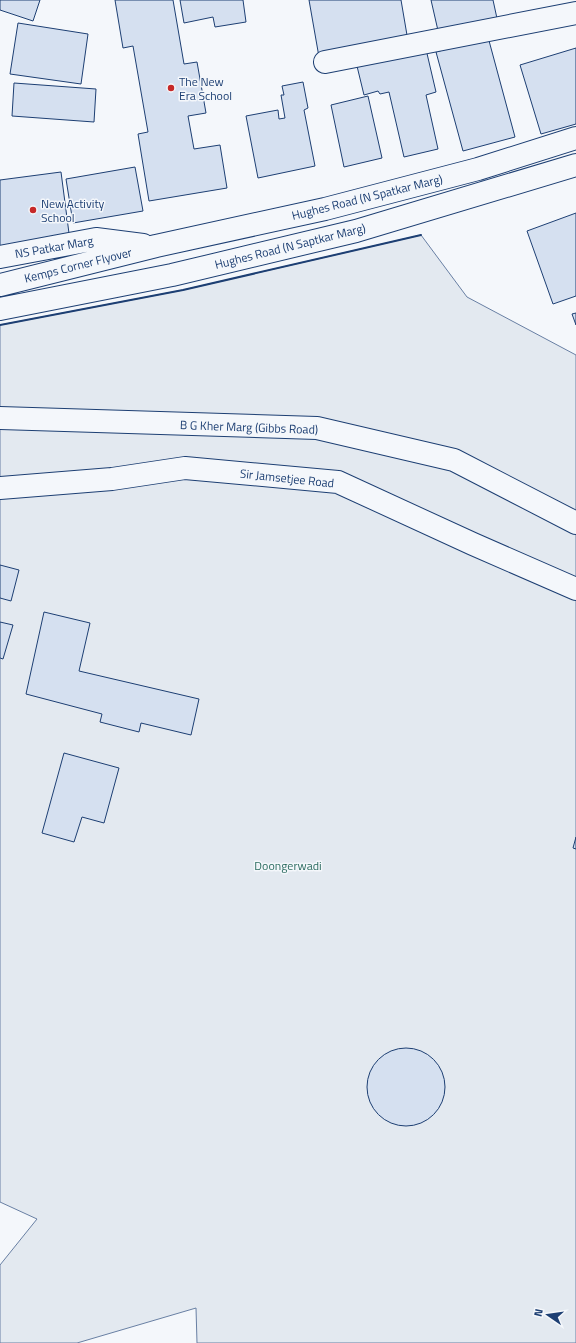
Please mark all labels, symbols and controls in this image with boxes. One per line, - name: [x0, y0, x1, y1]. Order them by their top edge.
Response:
- place label: The New Era School: [179, 72, 232, 105]
- marker: The New Era School: [166, 83, 176, 93]
- street label: Hughes Road (N Spatkar Marg): [290, 169, 444, 225]
- place label: New Activity School: [41, 194, 105, 227]
- marker: New Activity School: [28, 205, 38, 215]
- street label: Hughes Road (N Saptkar Marg): [213, 218, 367, 274]
- street label: NS Patkar Marg: [13, 231, 95, 263]
- street label: Kemps Corner Flyover: [22, 242, 134, 288]
- street label: B G Kher Marg (Gibbs Road): [180, 415, 318, 439]
- street label: Sir Jamsetjee Road: [239, 464, 335, 492]
- park label: Doongerwadi: [254, 856, 322, 875]
- north arrow: [528, 1295, 568, 1335]
- text: N: [530, 1307, 547, 1318]

